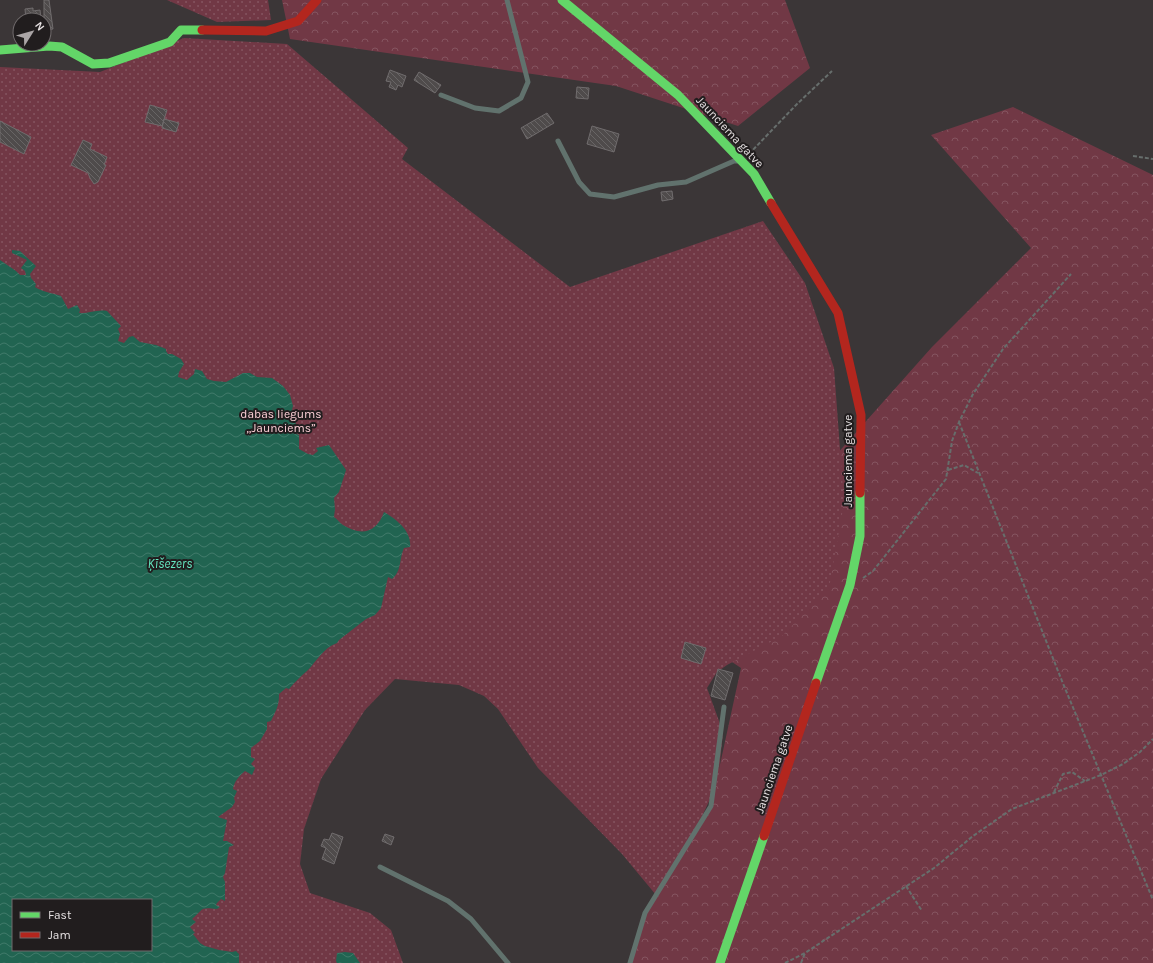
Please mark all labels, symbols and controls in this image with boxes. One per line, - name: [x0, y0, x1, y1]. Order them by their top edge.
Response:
- north arrow: [12, 12, 52, 52]
- text: N: [32, 19, 47, 33]
- street label: Jaunciema gatve: [693, 93, 767, 171]
- park label: dabas liegums „Jaunciems”: [240, 407, 322, 435]
- street label: Jaunciema gatve: [841, 415, 855, 507]
- water label: Ķīšezers: [148, 556, 192, 572]
- street label: Jaunciema gatve: [752, 723, 796, 815]
- legend: [12, 899, 152, 951]
- text: Fast: [48, 908, 72, 922]
- text: Jam: [48, 928, 71, 942]

